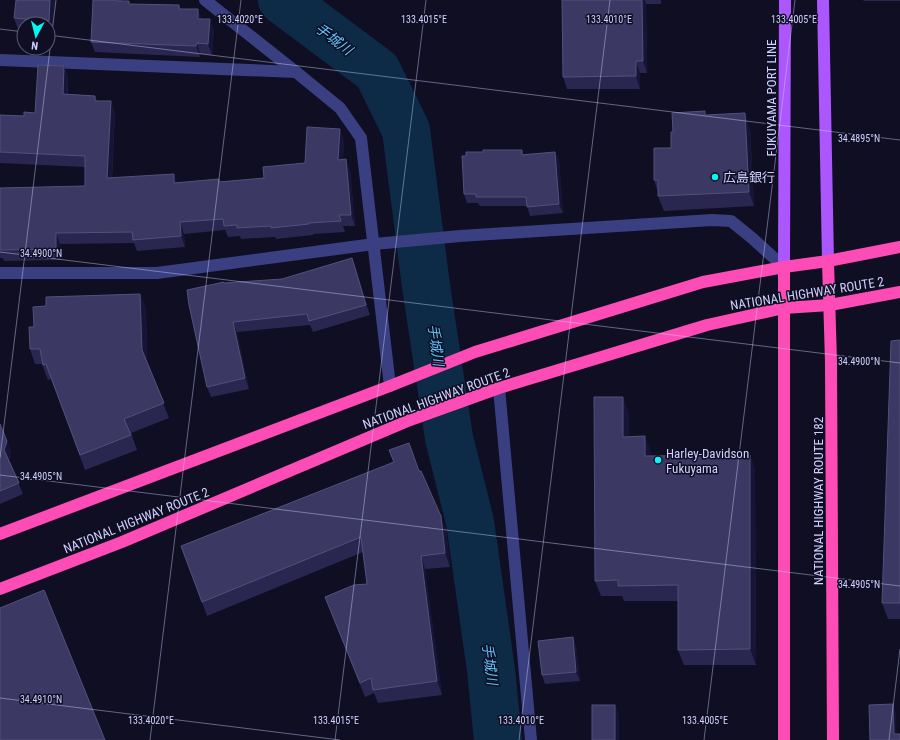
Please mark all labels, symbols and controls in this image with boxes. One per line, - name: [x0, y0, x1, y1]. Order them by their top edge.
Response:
- text: 133.4020°E: [217, 14, 263, 25]
- text: 133.4015°E: [401, 14, 447, 25]
- text: 133.4010°E: [586, 14, 632, 25]
- text: 133.4005°E: [771, 14, 817, 25]
- north arrow: [16, 16, 56, 56]
- water label: 手城川: [312, 20, 357, 59]
- text: N: [30, 39, 39, 52]
- street label: FUKUYAMA PORT LINE: [764, 40, 779, 156]
- text: 34.4895°N: [838, 133, 880, 144]
- place label: 広島銀行: [723, 170, 775, 185]
- marker: 広島銀行: [710, 172, 720, 182]
- text: 34.4900°N: [20, 248, 62, 259]
- street label: NATIONAL HIGHWAY ROUTE 2: [729, 274, 885, 313]
- water label: 手城川: [425, 323, 447, 369]
- text: 34.4900°N: [838, 356, 880, 367]
- street label: NATIONAL HIGHWAY ROUTE 2: [361, 365, 512, 432]
- street label: NATIONAL HIGHWAY ROUTE 182: [811, 417, 826, 585]
- place label: Harley-Davidson Fukuyama: [666, 446, 749, 476]
- marker: Harley-Davidson Fukuyama: [653, 455, 663, 465]
- text: 34.4905°N: [20, 471, 62, 482]
- street label: NATIONAL HIGHWAY ROUTE 2: [61, 484, 211, 557]
- text: 34.4905°N: [838, 579, 880, 590]
- water label: 手城川: [480, 642, 501, 688]
- text: 34.4910°N: [20, 694, 62, 705]
- text: 133.4020°E: [128, 715, 174, 726]
- text: 133.4015°E: [313, 715, 359, 726]
- text: 133.4010°E: [498, 715, 544, 726]
- text: 133.4005°E: [682, 715, 728, 726]

